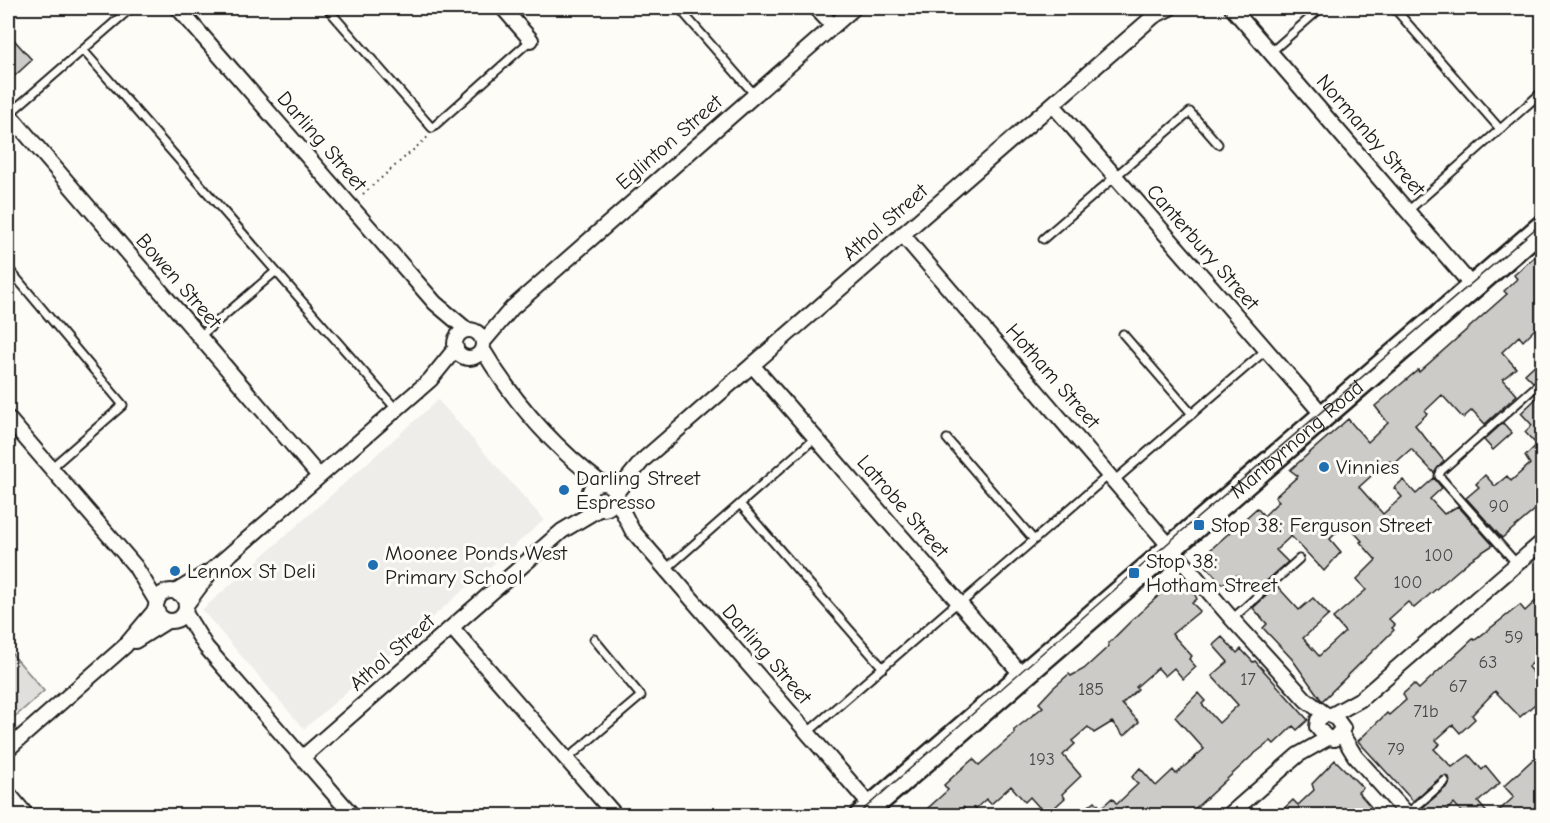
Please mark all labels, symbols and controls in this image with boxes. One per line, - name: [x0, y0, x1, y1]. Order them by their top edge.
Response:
- street label: Normanby Street: [1312, 69, 1431, 201]
- street label: Darling Street: [272, 86, 372, 196]
- street label: Eglinton Street: [611, 89, 728, 195]
- street label: Athol Street: [838, 178, 933, 265]
- street label: Canterbury Street: [1142, 179, 1265, 316]
- street label: Bowen Street: [131, 229, 227, 334]
- street label: Hotham Street: [1001, 319, 1106, 434]
- street label: Maribyrnong Road: [1225, 375, 1368, 503]
- street label: Latrobe Street: [852, 450, 955, 563]
- place label: Vinnies: [1336, 455, 1399, 479]
- marker: Vinnies: [1317, 460, 1331, 474]
- place label: Darling Street Espresso: [576, 466, 701, 514]
- marker: Darling Street Espresso: [557, 483, 571, 497]
- house number: 90: [1489, 496, 1509, 517]
- place label: Stop 38: Ferguson Street: [1211, 513, 1433, 537]
- marker: Stop 38: Ferguson Street: [1192, 518, 1206, 532]
- place label: Moonee Ponds West Primary School: [385, 541, 568, 589]
- house number: 100: [1424, 545, 1454, 566]
- place label: Stop 38: Hotham Street: [1146, 549, 1278, 597]
- marker: Moonee Ponds West Primary School: [366, 558, 380, 572]
- place label: Lennox St Deli: [187, 559, 316, 583]
- marker: Lennox St Deli: [168, 564, 182, 578]
- marker: Stop 38: Hotham Street: [1127, 566, 1141, 580]
- house number: 100: [1393, 572, 1423, 593]
- street label: Darling Street: [717, 599, 817, 709]
- street label: Athol Street: [345, 608, 440, 695]
- house number: 59: [1504, 627, 1524, 648]
- house number: 63: [1479, 652, 1497, 673]
- house number: 17: [1240, 669, 1256, 690]
- house number: 67: [1449, 676, 1468, 697]
- house number: 185: [1078, 679, 1104, 700]
- house number: 71b: [1413, 701, 1439, 722]
- house number: 79: [1387, 739, 1405, 760]
- house number: 193: [1029, 749, 1055, 770]

